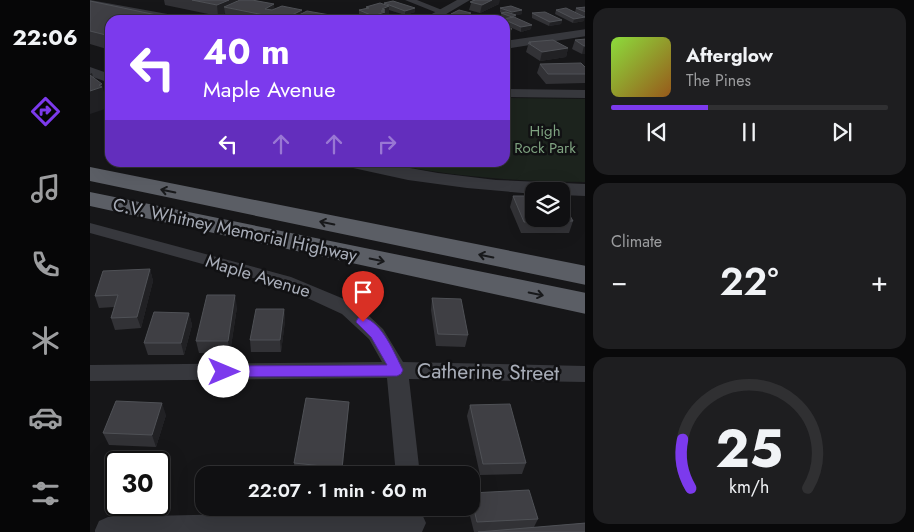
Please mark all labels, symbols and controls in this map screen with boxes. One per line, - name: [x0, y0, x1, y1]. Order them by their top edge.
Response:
- text: 22:06: [12, 21, 78, 53]
- text: 40 m: [203, 27, 290, 77]
- icon: left: [120, 35, 185, 100]
- text: Afterglow: [686, 42, 773, 69]
- text: The Pines: [686, 69, 751, 92]
- text: Maple Avenue: [203, 73, 335, 105]
- icon: directions: [28, 94, 63, 129]
- icon: previous: [643, 118, 671, 146]
- icon: pause: [735, 118, 763, 146]
- icon: next: [828, 118, 856, 146]
- park label: High Rock Park: [514, 120, 576, 159]
- icon: left: [214, 130, 242, 158]
- icon: ahead: [267, 130, 295, 158]
- icon: ahead: [320, 130, 348, 158]
- icon: right: [373, 130, 401, 158]
- icon: music: [28, 171, 63, 206]
- map controls: [525, 182, 570, 227]
- button: layers: [525, 182, 570, 227]
- one-way arrow: [160, 185, 176, 195]
- street label: C.V. Whitney Memorial Highway: [110, 191, 360, 269]
- one-way arrow: [319, 218, 335, 227]
- text: Climate: [611, 230, 662, 253]
- icon: phone: [28, 247, 63, 282]
- street label: Maple Avenue: [202, 248, 314, 304]
- one-way arrow: [478, 250, 494, 260]
- text: 22°: [720, 254, 779, 309]
- one-way arrow: [369, 255, 385, 265]
- text: −: [611, 261, 628, 302]
- text: +: [871, 261, 888, 302]
- pin: [342, 271, 384, 322]
- icon: arrive: [349, 278, 377, 306]
- one-way arrow: [528, 289, 544, 299]
- icon: climate: [28, 323, 63, 358]
- position arrow: [197, 345, 249, 397]
- street label: Catherine Street: [417, 356, 559, 388]
- icon: car: [28, 400, 63, 435]
- text: 25: [716, 411, 783, 487]
- speed limit sign: 30: [105, 451, 170, 516]
- text: km/h: [729, 474, 770, 500]
- icon: filters: [28, 476, 63, 511]
- text: 22:07 · 1 min · 60 m: [248, 477, 427, 504]

